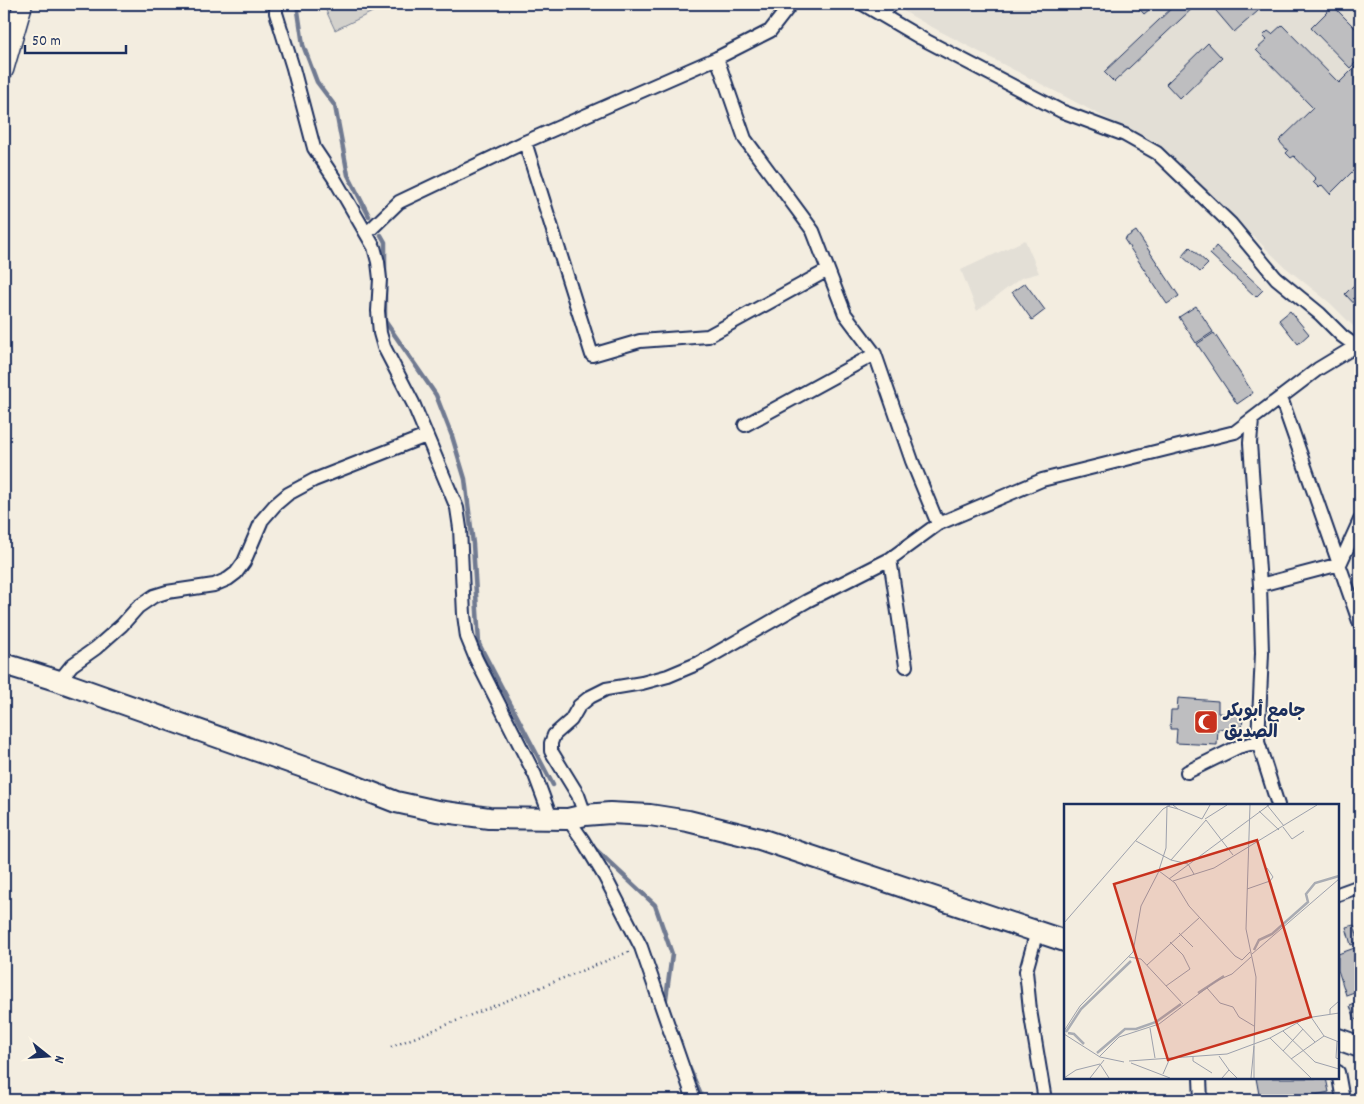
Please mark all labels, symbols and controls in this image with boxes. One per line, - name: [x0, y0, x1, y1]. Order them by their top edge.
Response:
- scale bar: [25, 22, 126, 54]
- text: 50 m: [32, 31, 61, 53]
- place label: جامع أبوبكر الصديق: [1222, 699, 1305, 746]
- mosque icon: جامع أبوبكر الصديق: [1193, 709, 1219, 735]
- inset map: [1064, 804, 1339, 1079]
- north arrow: [22, 1032, 72, 1082]
- text: N: [48, 1053, 69, 1066]

